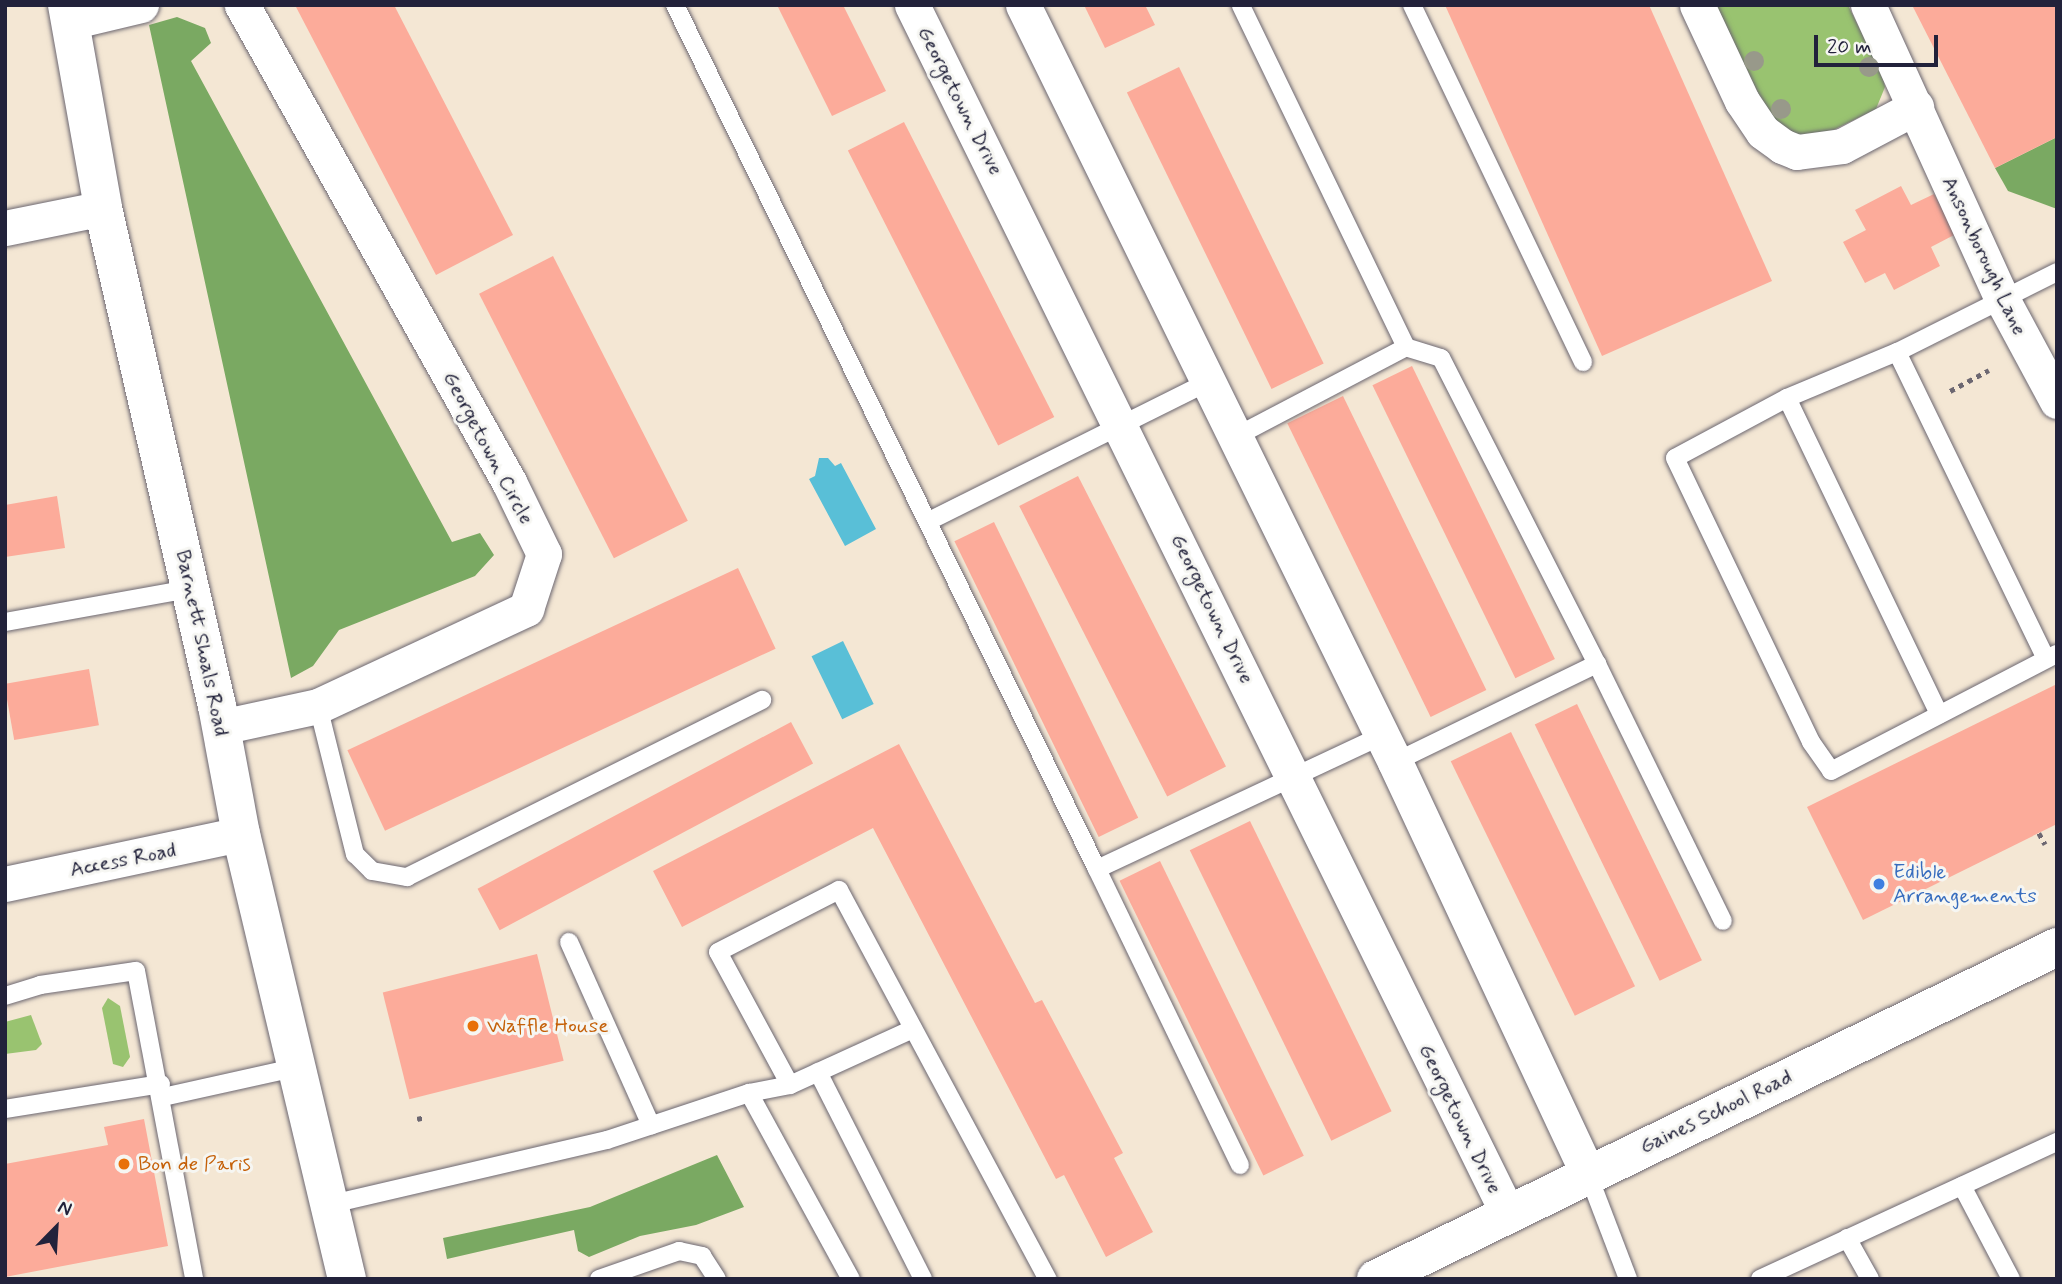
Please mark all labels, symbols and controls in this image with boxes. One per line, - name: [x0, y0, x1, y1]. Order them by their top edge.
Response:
- scale bar: [1817, 21, 1941, 65]
- street label: Georgetown Drive: [912, 22, 1008, 180]
- text: 20 m: [1827, 33, 1872, 61]
- street label: Ansonborough Lane: [1936, 172, 2032, 340]
- street label: Georgetown Circle: [437, 367, 539, 529]
- street label: Georgetown Drive: [1165, 530, 1259, 688]
- street label: Barnett Shoals Road: [170, 548, 234, 738]
- street label: Access Road: [68, 837, 178, 883]
- place label: Edible Arrangements: [1893, 859, 2037, 909]
- marker: Edible Arrangements: [1871, 876, 1887, 892]
- place label: Waffle House: [487, 1013, 604, 1039]
- marker: Waffle House: [465, 1018, 481, 1034]
- street label: Georgetown Drive: [1413, 1040, 1507, 1198]
- street label: Gaines School Road: [1636, 1064, 1796, 1160]
- place label: Bon de Paris: [138, 1151, 248, 1177]
- marker: Bon de Paris: [116, 1156, 132, 1172]
- north arrow: [21, 1193, 91, 1263]
- text: N: [54, 1194, 76, 1222]

